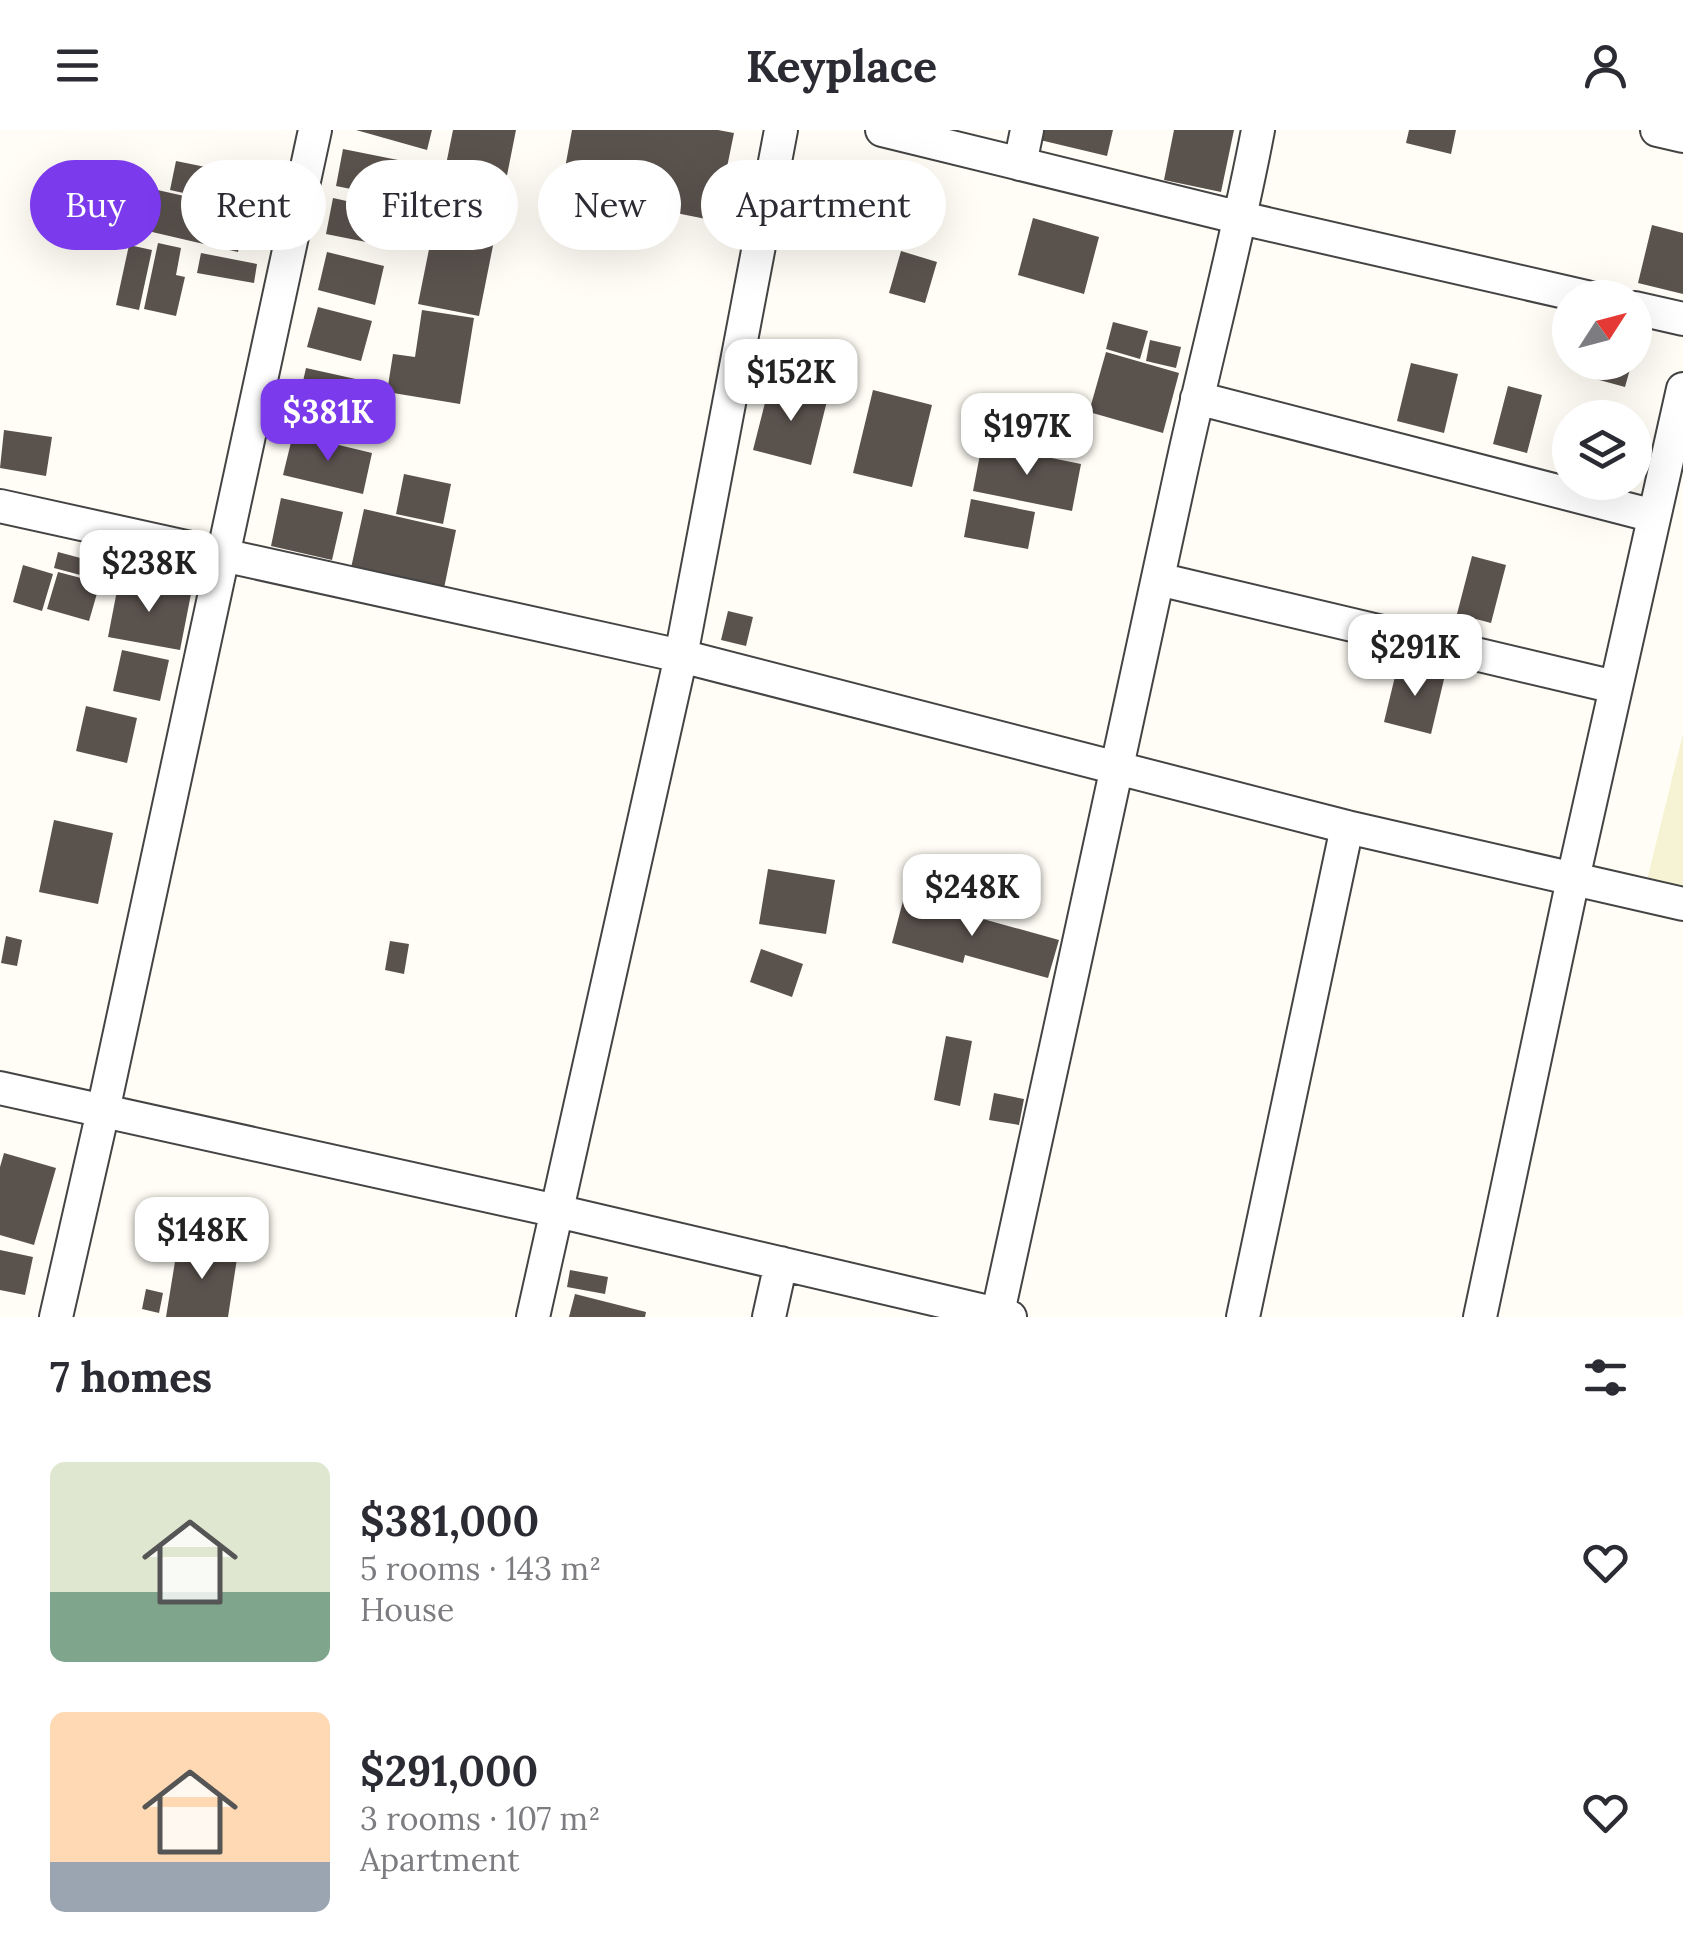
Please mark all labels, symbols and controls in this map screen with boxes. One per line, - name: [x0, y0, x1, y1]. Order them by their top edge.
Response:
- text: Keyplace: [746, 37, 937, 94]
- icon: menu: [50, 38, 105, 93]
- icon: person: [1578, 38, 1633, 93]
- chip: Buy: [30, 160, 161, 250]
- chip: Rent: [181, 160, 326, 250]
- chip: Filters: [346, 160, 518, 250]
- chip: New: [538, 160, 681, 250]
- chip: Apartment: [701, 160, 946, 250]
- north arrow: [1552, 280, 1652, 380]
- map controls: [1552, 280, 1652, 500]
- pin: $152K: [721, 339, 861, 424]
- text: $152K: [747, 351, 835, 392]
- pin: $381K: [258, 379, 398, 464]
- text: $381K: [283, 391, 373, 432]
- pin: $197K: [957, 393, 1097, 478]
- button: layers: [1552, 400, 1652, 500]
- text: $197K: [983, 405, 1071, 446]
- pin: $238K: [79, 530, 219, 615]
- text: $238K: [102, 542, 196, 583]
- pin: $291K: [1345, 614, 1485, 699]
- text: $291K: [1370, 626, 1460, 667]
- pin: $248K: [902, 854, 1042, 939]
- text: $248K: [925, 866, 1019, 907]
- pin: $148K: [132, 1197, 272, 1282]
- text: $148K: [157, 1209, 247, 1250]
- text: 7 homes: [50, 1350, 212, 1404]
- icon: filters: [1578, 1350, 1633, 1405]
- text: $381,000: [360, 1494, 539, 1548]
- icon: home: [130, 1502, 250, 1622]
- icon: heart: [1578, 1535, 1633, 1590]
- text: 5 rooms · 143 m²: [360, 1548, 601, 1589]
- text: House: [360, 1589, 454, 1630]
- text: $291,000: [360, 1744, 538, 1798]
- icon: home: [130, 1752, 250, 1872]
- icon: heart: [1578, 1785, 1633, 1840]
- text: 3 rooms · 107 m²: [360, 1798, 600, 1839]
- text: Apartment: [360, 1839, 520, 1880]

